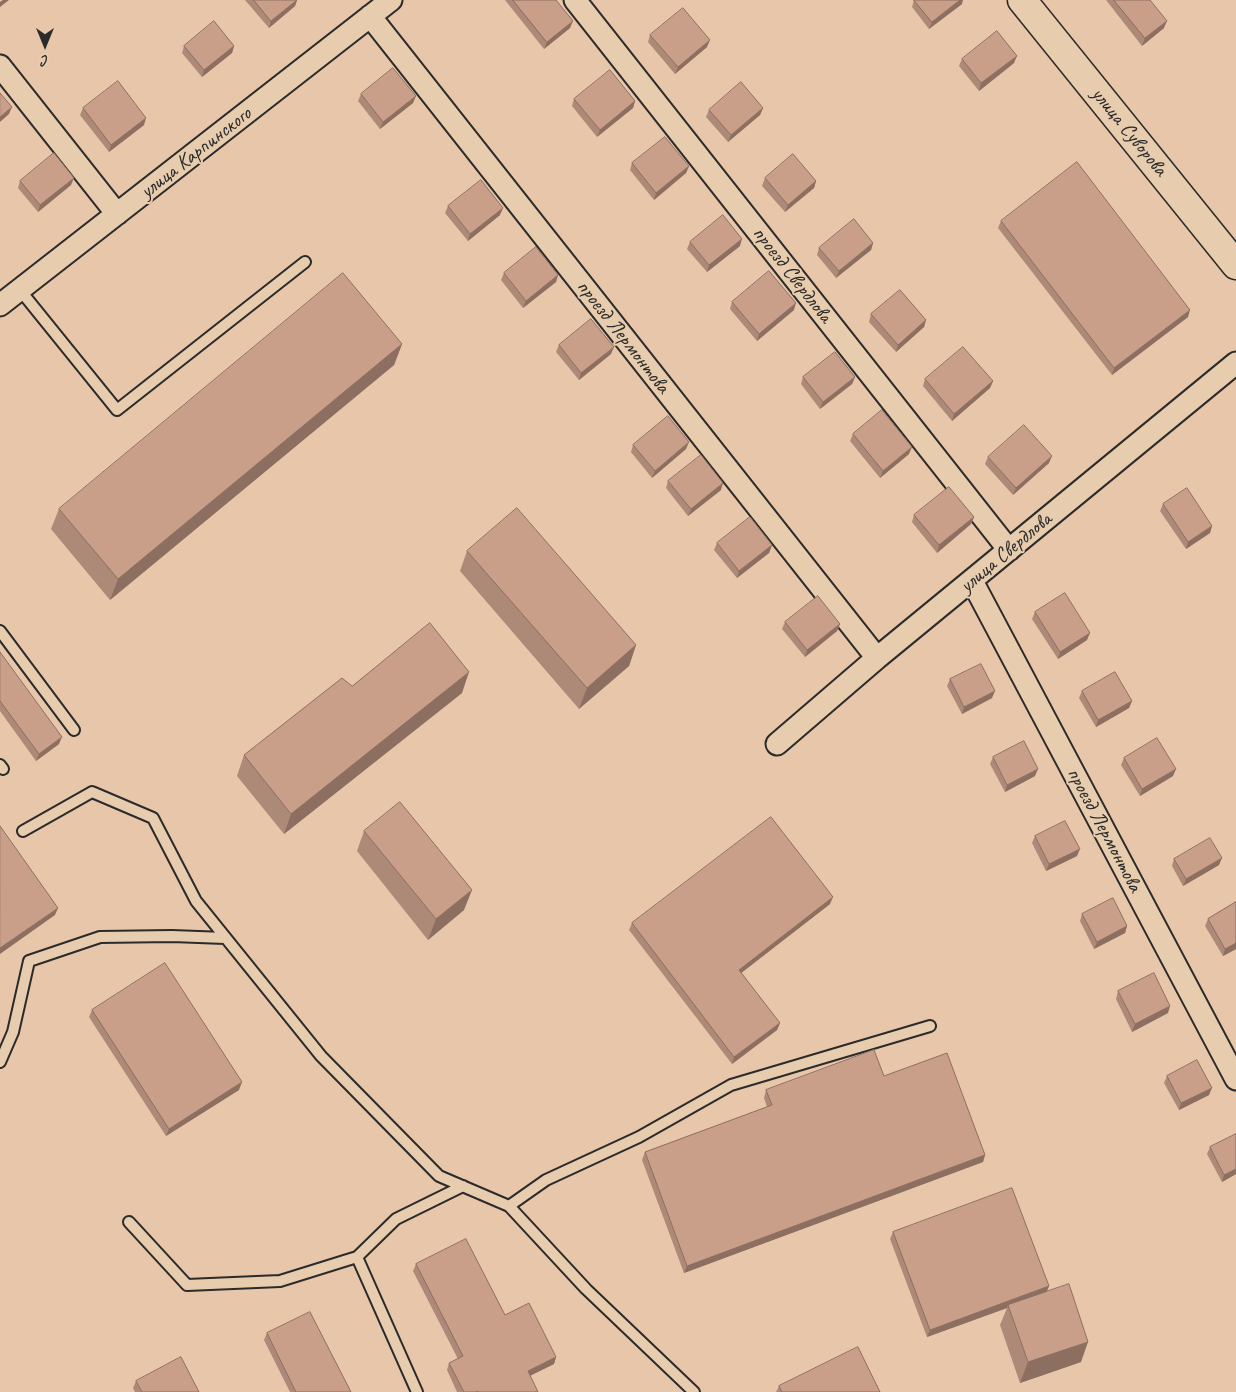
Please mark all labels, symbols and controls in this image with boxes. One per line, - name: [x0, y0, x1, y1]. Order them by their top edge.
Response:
- north arrow: [20, 20, 70, 70]
- text: С: [42, 52, 48, 69]
- street label: улица Суворова: [1085, 82, 1173, 182]
- street label: улица Карпинского: [135, 102, 257, 204]
- street label: проезд Свердлова: [747, 222, 837, 328]
- street label: проезд Лермонтова: [571, 275, 675, 399]
- street label: улица Свердлова: [955, 507, 1057, 599]
- street label: проезд Лермонтова: [1061, 763, 1147, 897]

